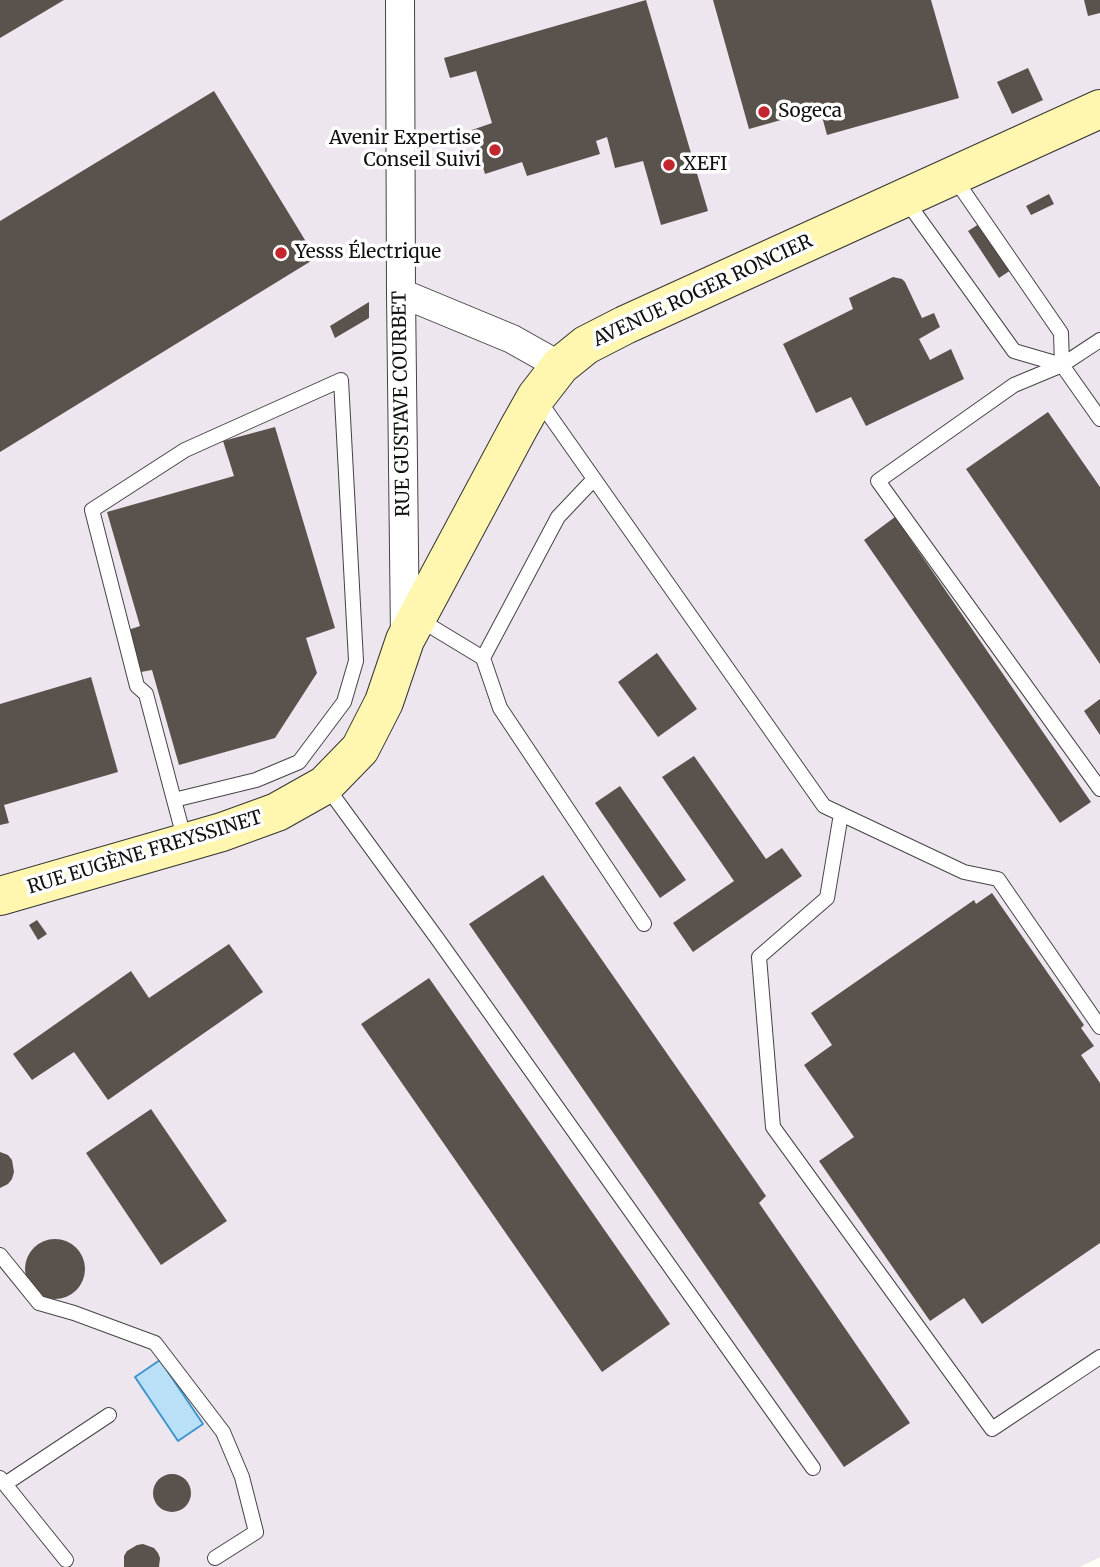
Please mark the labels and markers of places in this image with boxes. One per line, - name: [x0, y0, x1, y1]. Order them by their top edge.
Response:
- place label: Sogeca: [778, 101, 842, 123]
- marker: Sogeca: [756, 104, 772, 120]
- place label: Avenir Expertise Conseil Suivi: [329, 128, 481, 172]
- marker: Avenir Expertise Conseil Suivi: [487, 142, 503, 158]
- place label: XEFI: [683, 154, 727, 176]
- marker: XEFI: [661, 157, 677, 173]
- place label: Yesss Électrique: [295, 242, 441, 264]
- marker: Yesss Électrique: [273, 245, 289, 261]

